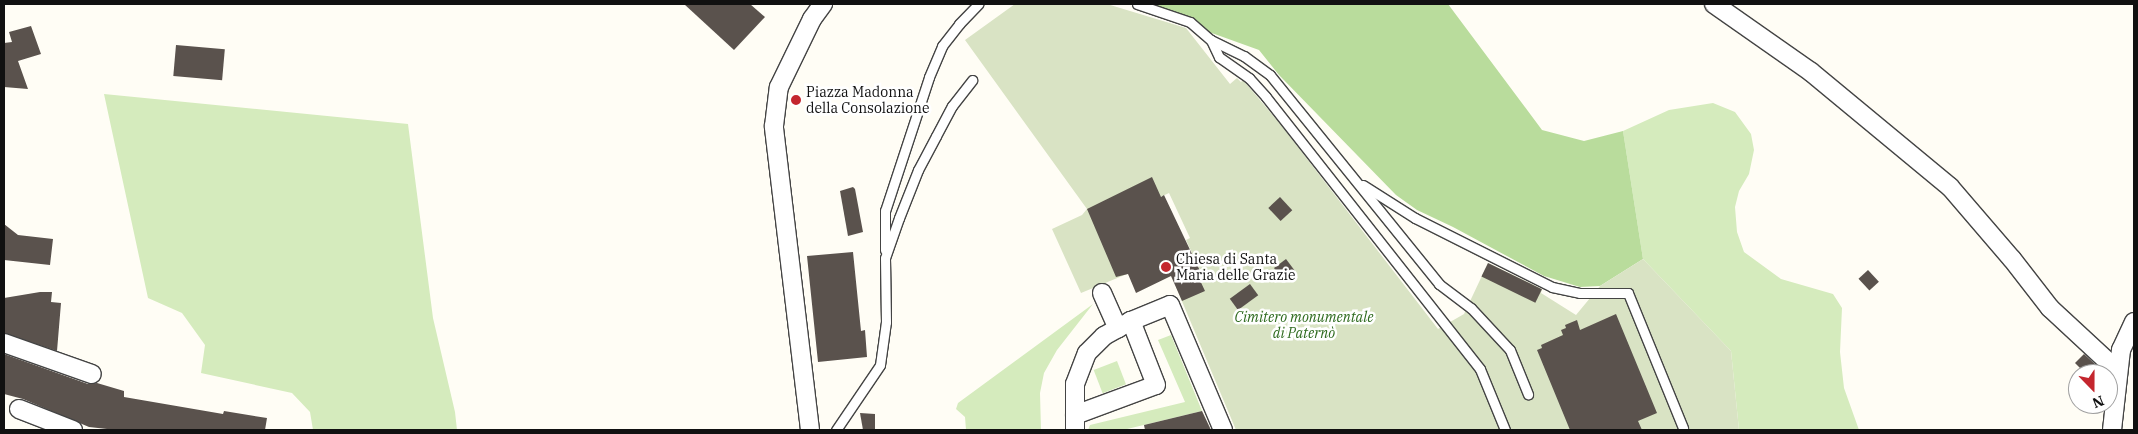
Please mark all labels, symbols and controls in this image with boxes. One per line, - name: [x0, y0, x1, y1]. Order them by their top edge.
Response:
- place label: Piazza Madonna della Consolazione: [806, 84, 930, 116]
- marker: Piazza Madonna della Consolazione: [790, 94, 802, 106]
- place label: Chiesa di Santa Maria delle Grazie: [1176, 251, 1295, 284]
- marker: Chiesa di Santa Maria delle Grazie: [1160, 261, 1172, 273]
- park label: Cimitero monumentale di Paternò: [1235, 309, 1373, 342]
- north arrow: [2068, 364, 2118, 414]
- text: N: [2090, 392, 2107, 412]

